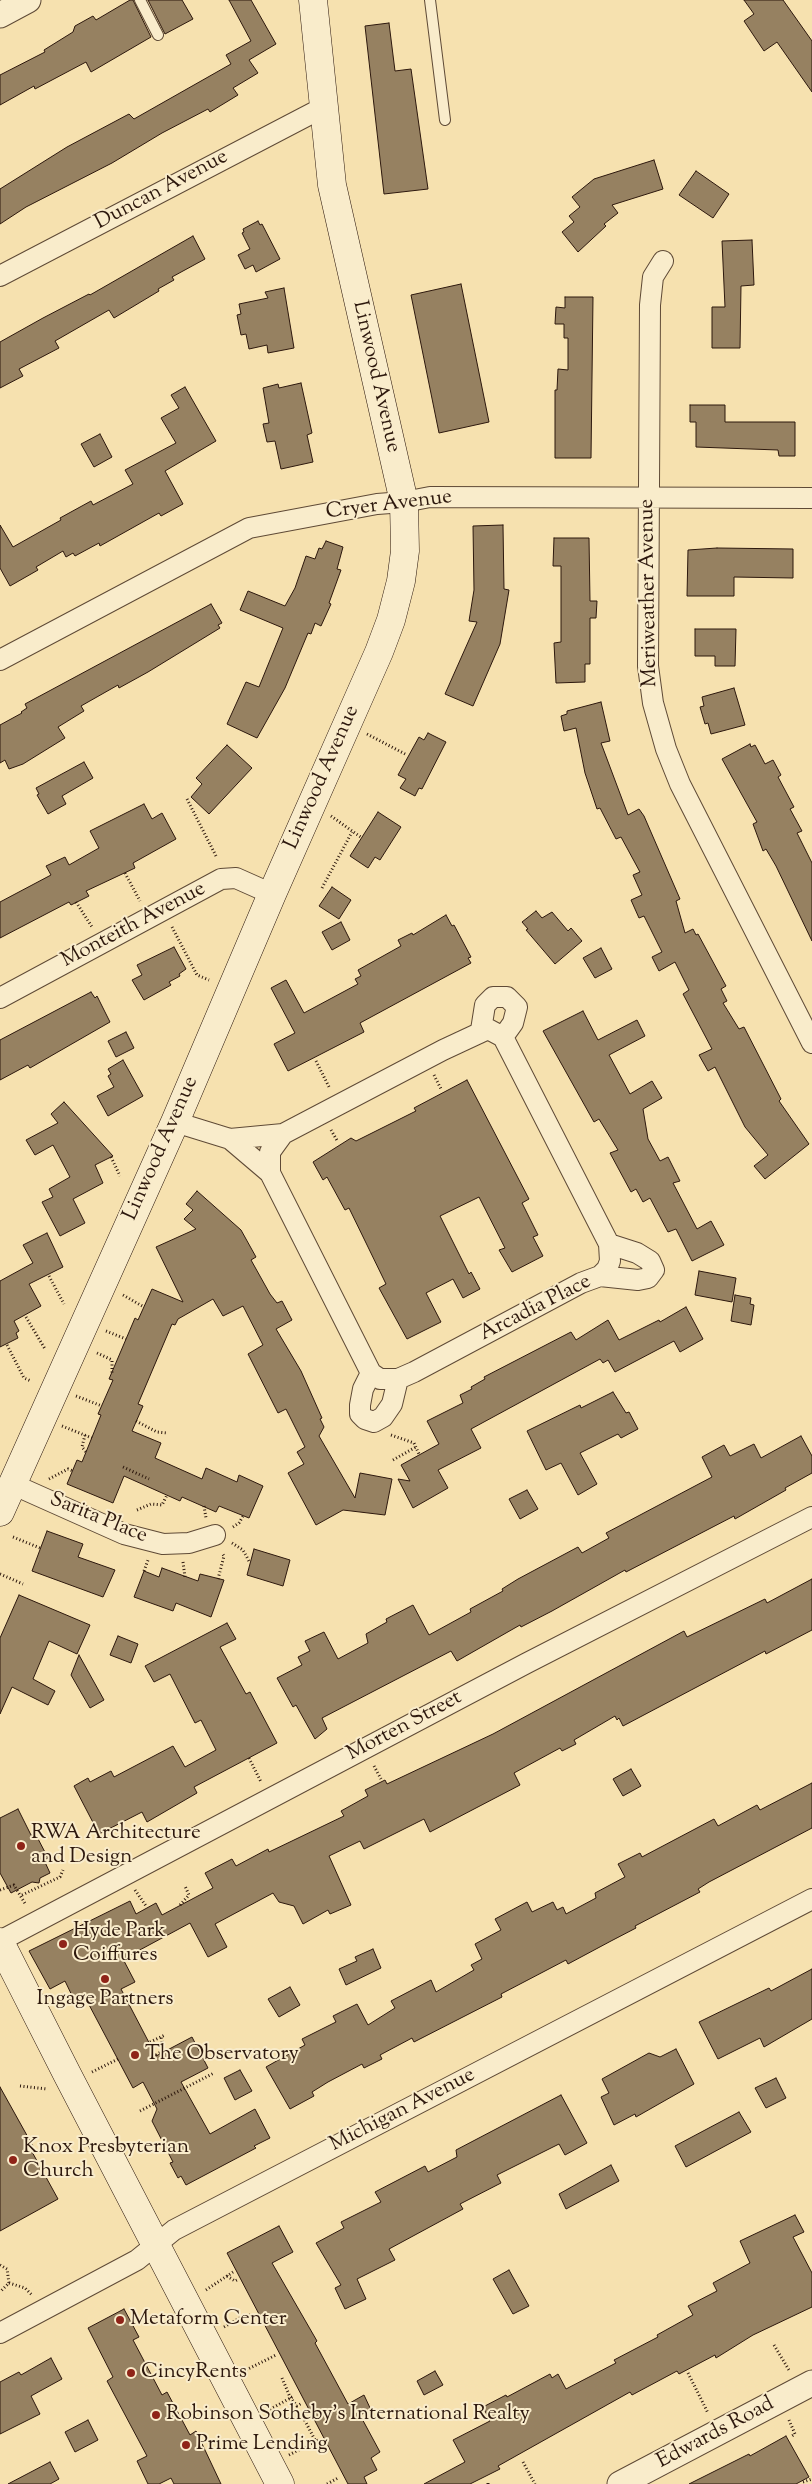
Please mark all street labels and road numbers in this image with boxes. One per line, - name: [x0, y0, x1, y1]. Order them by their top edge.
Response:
- street label: Duncan Avenue: [91, 145, 233, 237]
- street label: Linwood Avenue: [345, 299, 405, 455]
- street label: Cryer Avenue: [325, 486, 453, 526]
- street label: Meriweather Avenue: [636, 499, 664, 687]
- street label: Linwood Avenue: [280, 702, 366, 854]
- street label: Monteith Avenue: [58, 877, 210, 975]
- street label: Linwood Avenue: [119, 1073, 205, 1225]
- street label: Arcadia Place: [476, 1270, 596, 1348]
- street label: Sarita Place: [45, 1488, 151, 1550]
- street label: Morten Street: [343, 1686, 467, 1768]
- street label: Michigan Avenue: [326, 2064, 480, 2158]
- street label: Edwards Road: [653, 2393, 779, 2475]

